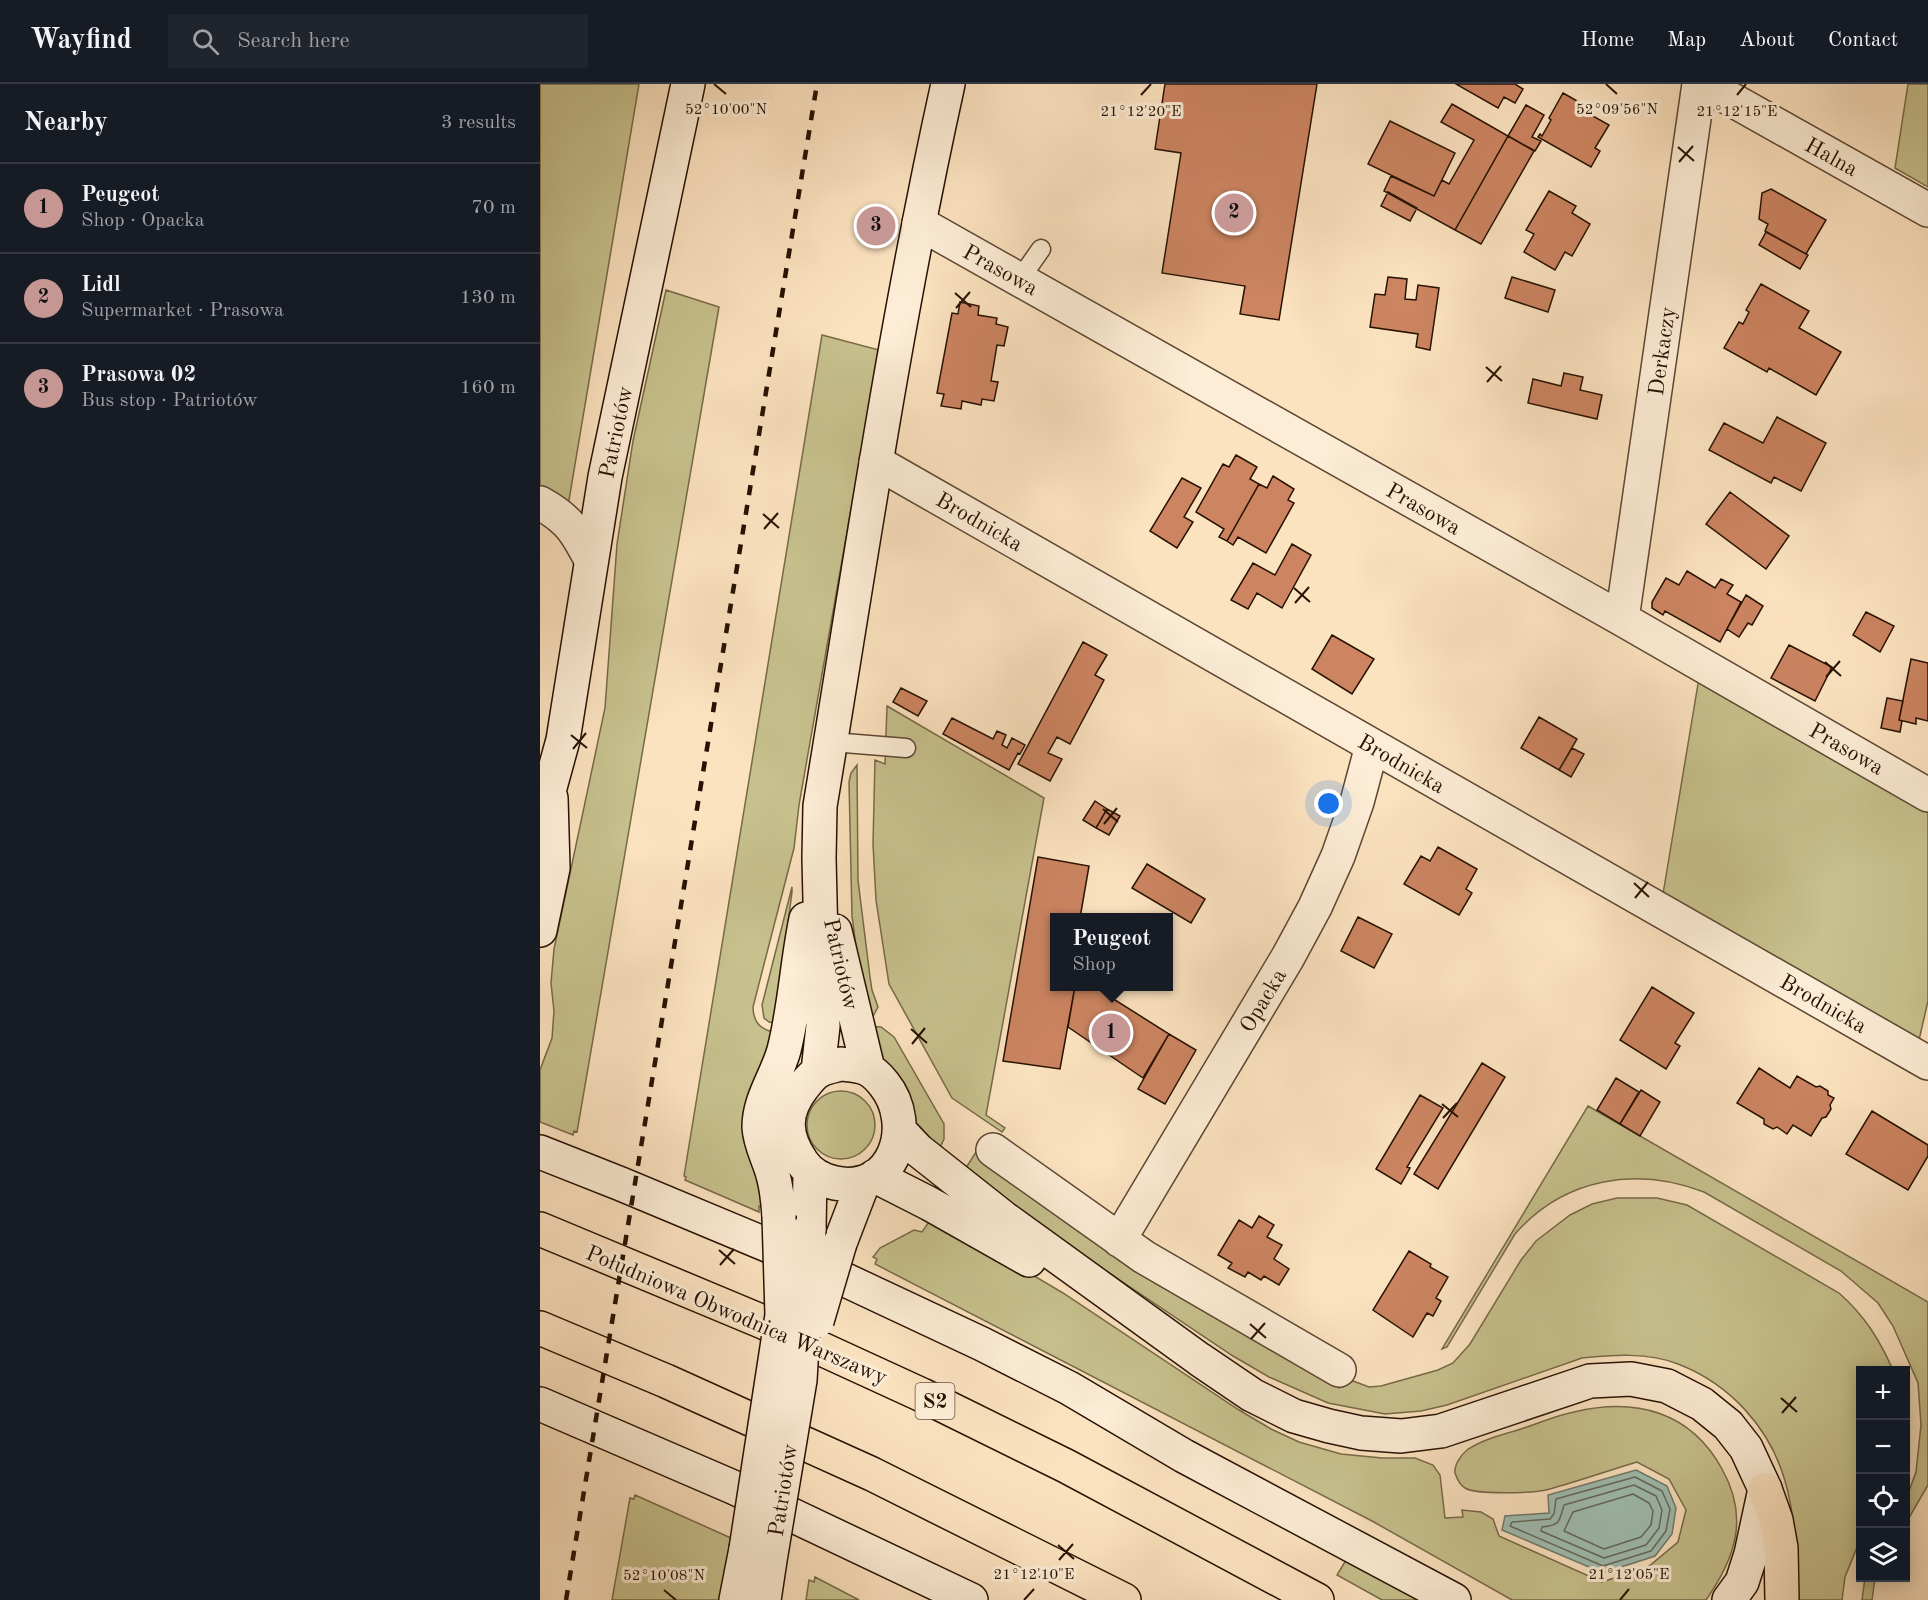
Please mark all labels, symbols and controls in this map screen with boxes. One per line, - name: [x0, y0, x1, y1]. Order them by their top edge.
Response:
- search box: [168, 14, 588, 68]
- icon: search: [189, 25, 222, 58]
- text: Wayfind: [30, 27, 132, 55]
- text: Search here: [237, 30, 350, 52]
- text: Home: [1581, 30, 1634, 51]
- text: Map: [1667, 30, 1706, 51]
- text: About: [1739, 30, 1795, 51]
- text: Contact: [1828, 30, 1898, 51]
- text: 52°10'00"N: [685, 103, 767, 118]
- text: 52°09'56"N: [1576, 103, 1658, 118]
- text: 21°12'20"E: [1101, 105, 1181, 120]
- text: 21°12'15"E: [1697, 105, 1777, 120]
- text: Nearby: [24, 110, 108, 136]
- text: 3 results: [441, 113, 516, 133]
- street label: Halna: [1801, 134, 1861, 181]
- text: Peugeot: [81, 184, 159, 206]
- pin: 2: [1214, 190, 1254, 236]
- text: 1: [38, 198, 49, 218]
- text: 70 m: [471, 198, 516, 218]
- pin: 3: [856, 204, 896, 248]
- text: Shop · Opacka: [81, 211, 205, 231]
- street label: Prasowa: [959, 241, 1041, 300]
- text: Lidl: [81, 274, 121, 296]
- text: 2: [38, 288, 49, 308]
- text: 130 m: [460, 288, 516, 308]
- text: Supermarket · Prasowa: [81, 301, 284, 321]
- street label: Derkaczy: [1646, 305, 1680, 397]
- text: Prasowa 02: [81, 364, 196, 386]
- text: 3: [38, 378, 49, 398]
- text: 160 m: [460, 378, 516, 398]
- street label: Patriotów: [596, 384, 637, 481]
- text: Bus stop · Patriotów: [81, 391, 258, 411]
- street label: Prasowa: [1382, 480, 1464, 540]
- street label: Brodnicka: [932, 489, 1026, 556]
- street label: Prasowa: [1805, 720, 1887, 780]
- street label: Brodnicka: [1354, 731, 1448, 798]
- your location: [1314, 789, 1343, 818]
- popup: [1050, 913, 1173, 991]
- street label: Patriotów: [819, 916, 861, 1013]
- text: Peugeot: [1072, 928, 1151, 950]
- text: Shop: [1072, 955, 1116, 975]
- street label: Opacka: [1236, 965, 1291, 1037]
- street label: Brodnicka: [1776, 971, 1870, 1038]
- pin: 1: [1092, 1010, 1130, 1056]
- street label: Południowa Obwodnica Warszawy: [582, 1242, 890, 1390]
- map controls: [1856, 1366, 1910, 1582]
- button: +: [1856, 1366, 1910, 1420]
- road number: S2: [916, 1383, 954, 1419]
- button: −: [1856, 1420, 1910, 1474]
- street label: Patriotów: [766, 1442, 802, 1538]
- button: locate: [1856, 1474, 1910, 1528]
- button: layers: [1856, 1528, 1910, 1582]
- text: 21°12'10"E: [994, 1568, 1074, 1583]
- text: 21°12'05"E: [1589, 1568, 1669, 1583]
- text: 52°10'08"N: [623, 1569, 705, 1584]

